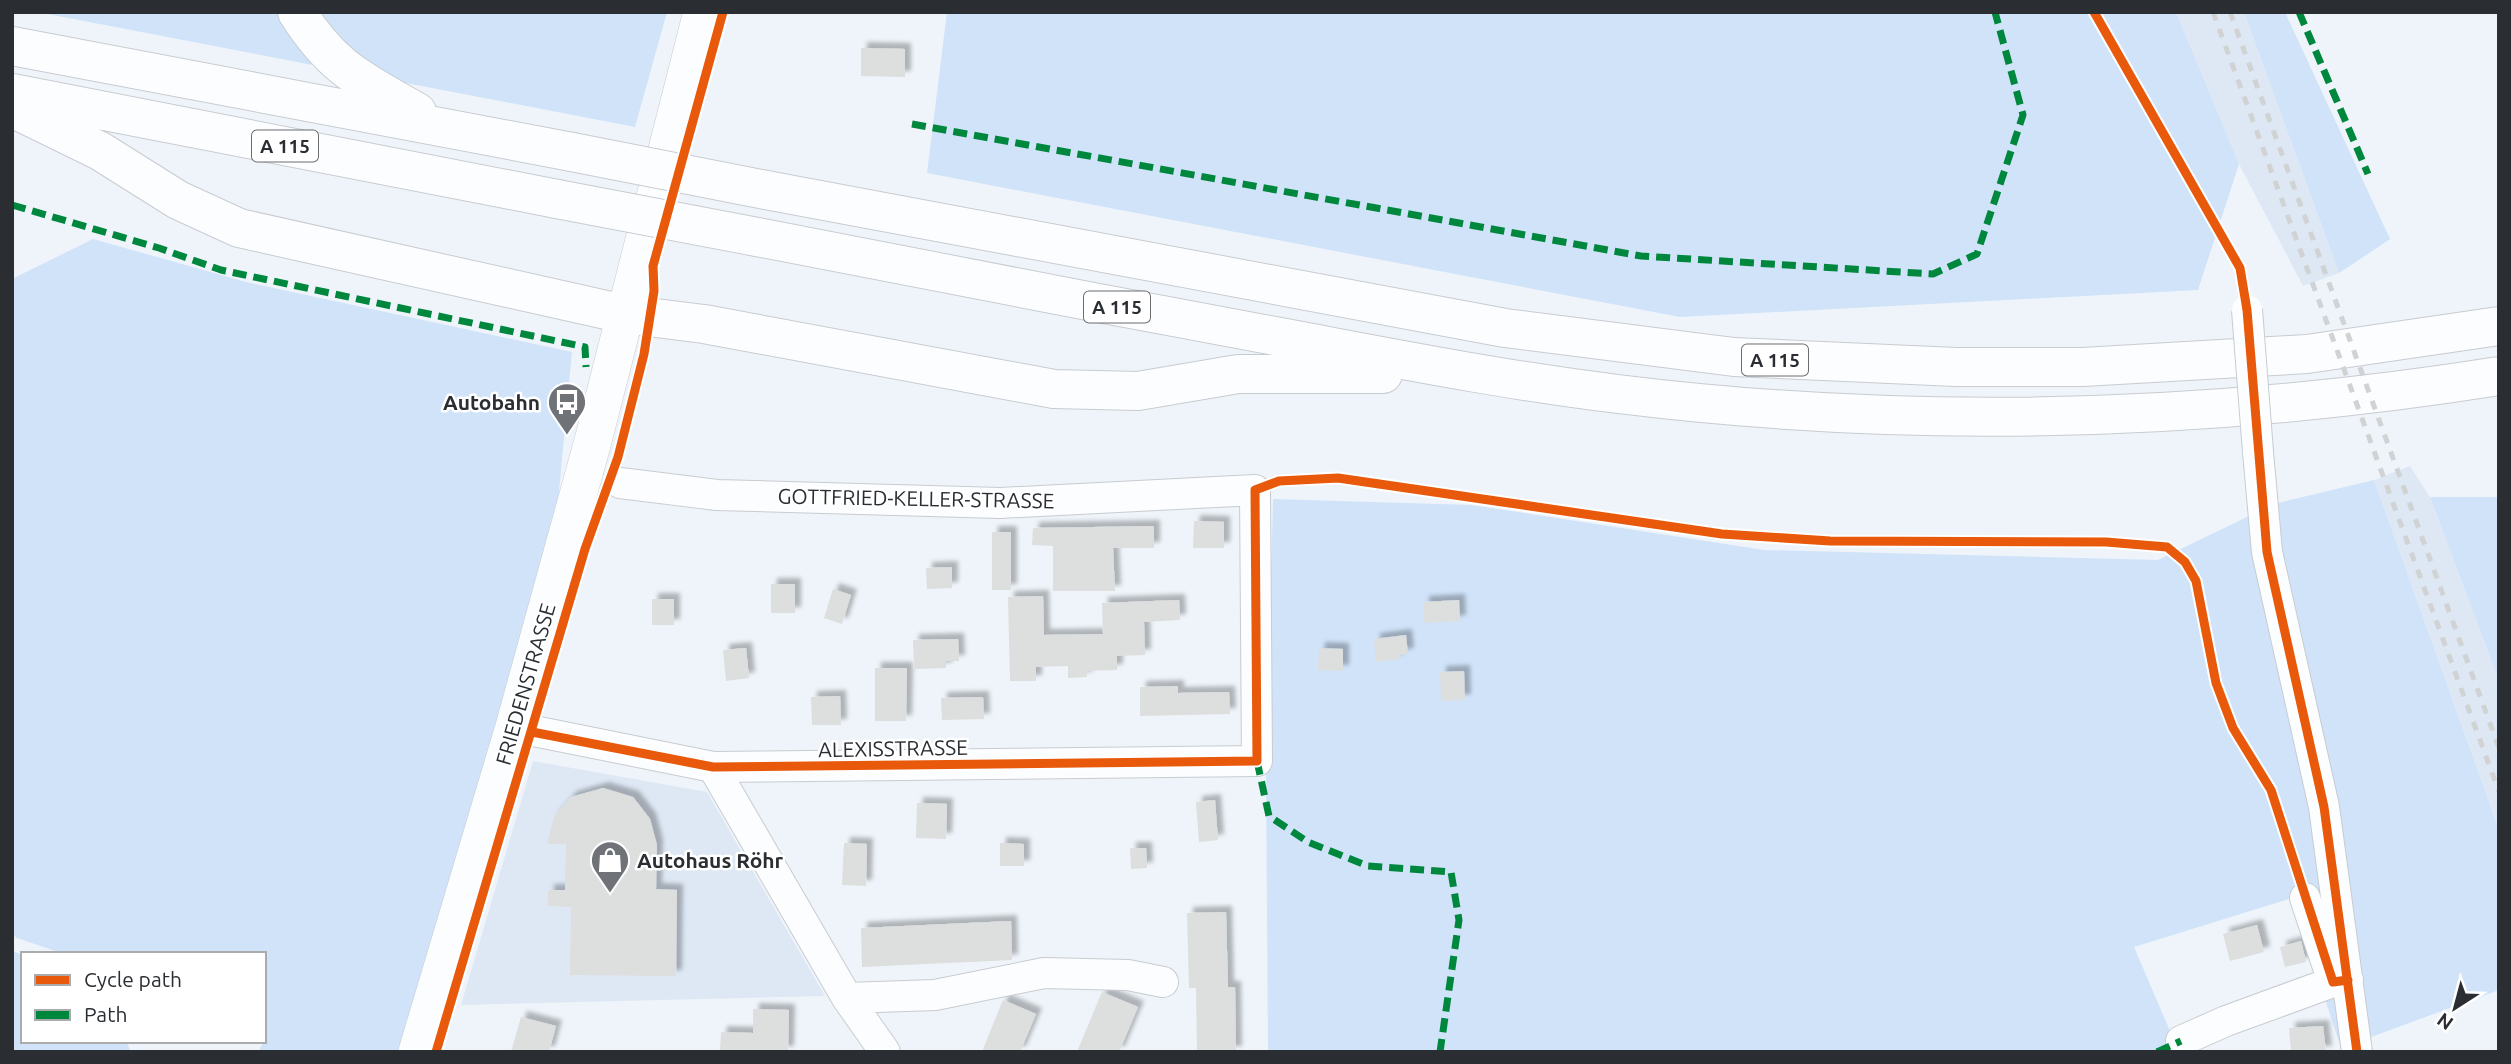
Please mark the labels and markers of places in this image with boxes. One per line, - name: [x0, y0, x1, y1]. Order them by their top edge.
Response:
- bus stop icon: Autobahn: [546, 381, 588, 436]
- place label: Autobahn: [443, 390, 540, 414]
- shop icon: Autohaus Röhr: [589, 839, 631, 894]
- place label: Autohaus Röhr: [637, 848, 784, 872]

